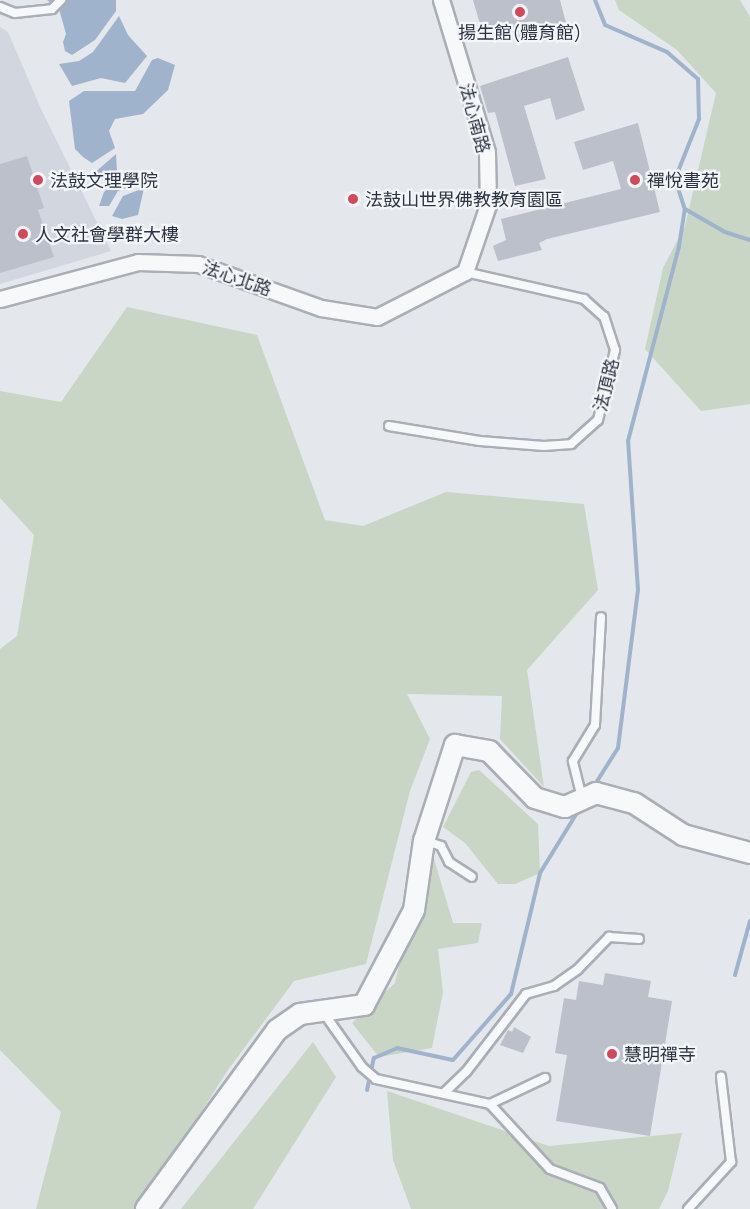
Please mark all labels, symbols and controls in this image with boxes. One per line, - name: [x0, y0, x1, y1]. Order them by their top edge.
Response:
- marker: 揚生館(體育館): [513, 5, 527, 19]
- place label: 揚生館(體育館): [458, 21, 582, 43]
- street label: 法心南路: [455, 80, 495, 156]
- place label: 法鼓文理學院: [50, 169, 158, 191]
- place label: 禪悅書苑: [647, 169, 719, 191]
- marker: 法鼓文理學院: [31, 173, 45, 187]
- marker: 禪悅書苑: [628, 173, 642, 187]
- place label: 法鼓山世界佛教教育園區: [365, 188, 563, 210]
- marker: 法鼓山世界佛教教育園區: [346, 192, 360, 206]
- place label: 人文社會學群大樓: [35, 223, 179, 245]
- marker: 人文社會學群大樓: [16, 227, 30, 241]
- street label: 法心北路: [199, 256, 275, 300]
- street label: 法頂路: [589, 356, 623, 414]
- place label: 慧明禪寺: [624, 1043, 696, 1065]
- marker: 慧明禪寺: [605, 1047, 619, 1061]

